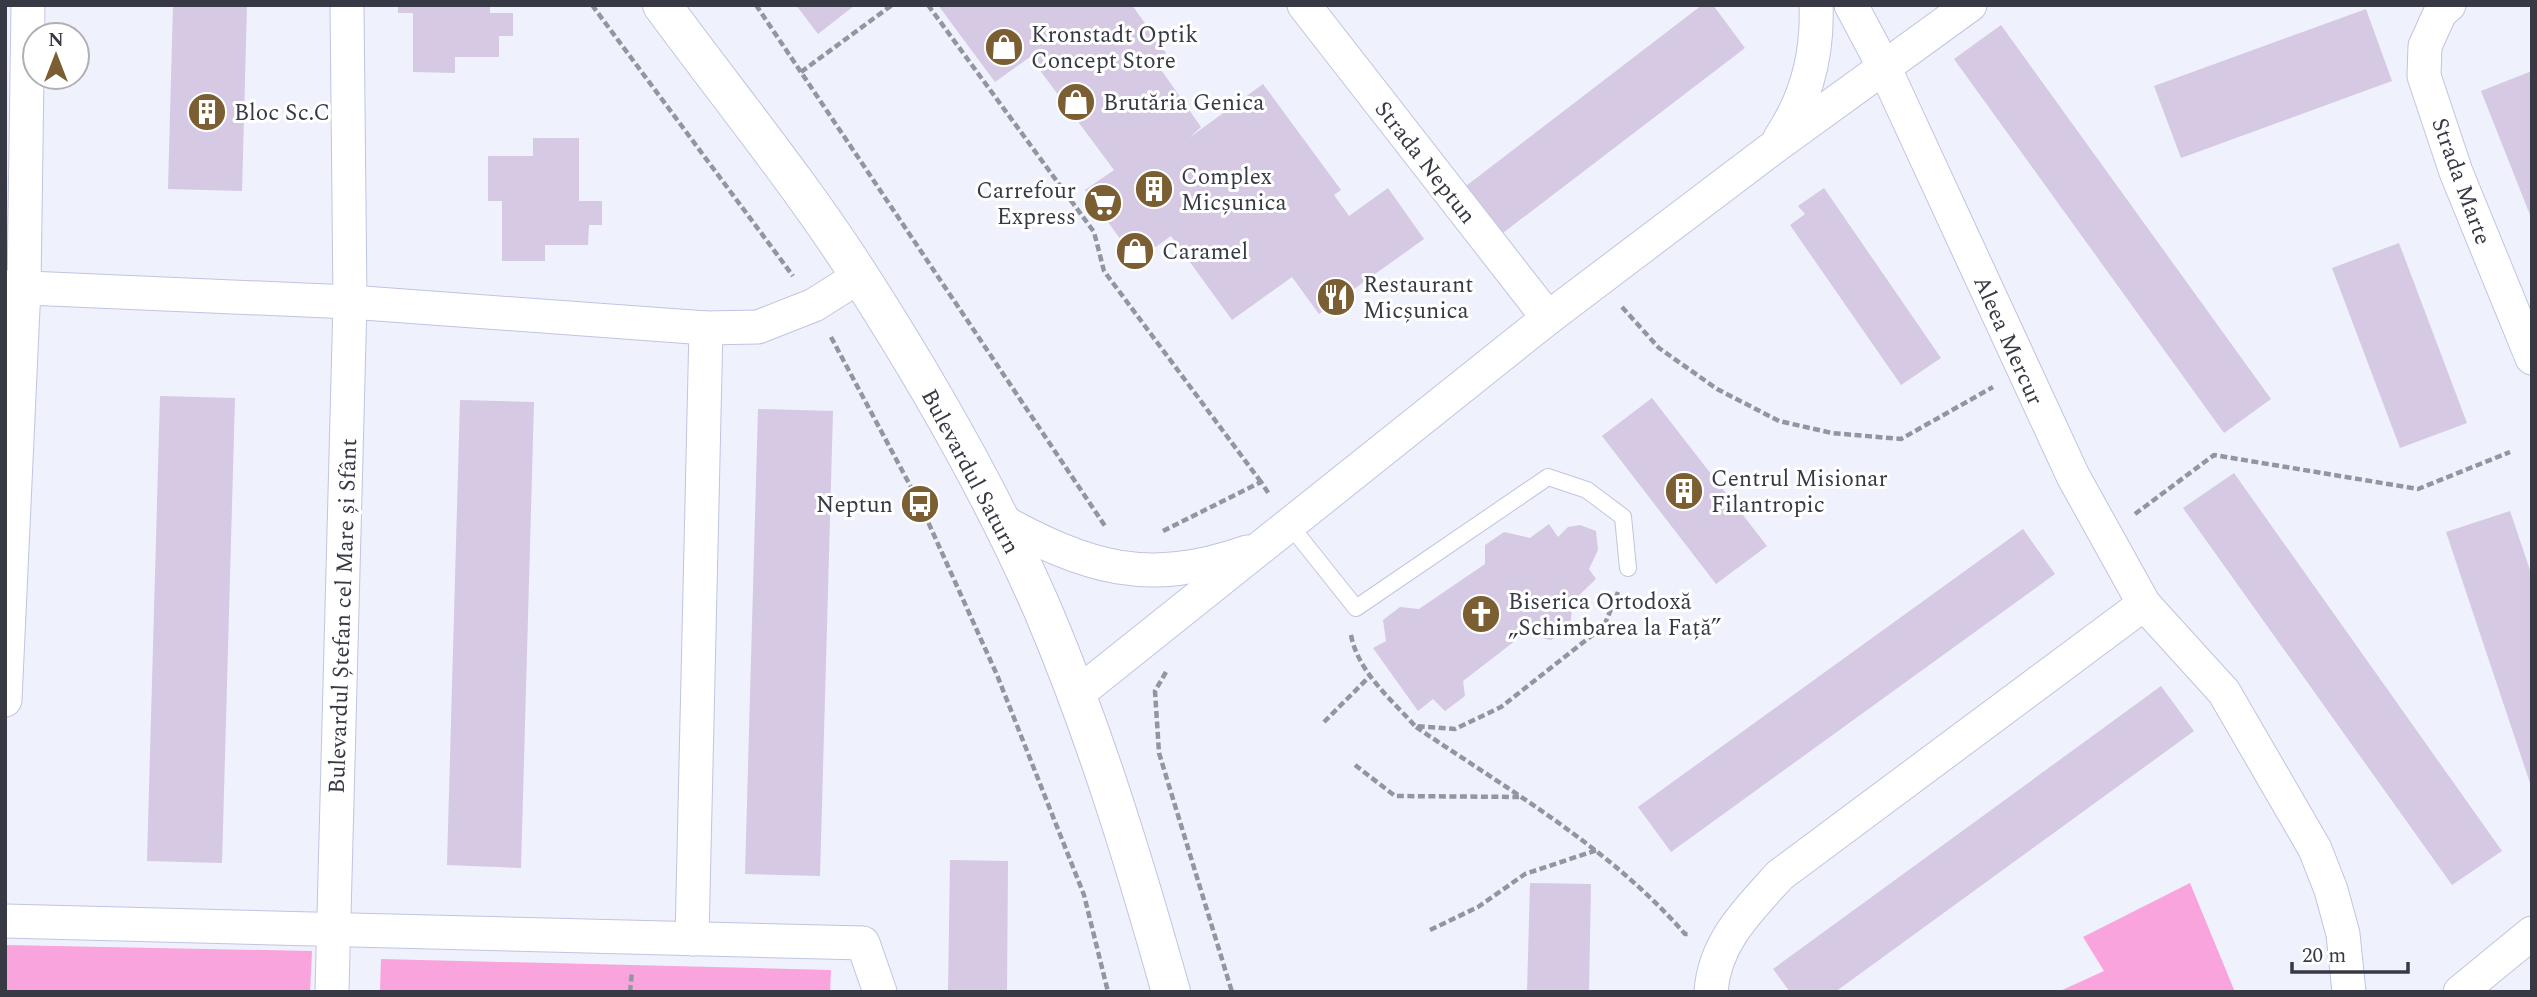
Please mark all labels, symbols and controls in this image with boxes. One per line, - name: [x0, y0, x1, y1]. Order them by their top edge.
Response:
- place label: Kronstadt Optik Concept Store: [1031, 18, 1198, 79]
- north arrow: [21, 21, 91, 91]
- text: N: [48, 26, 64, 55]
- shop icon: Kronstadt Optik Concept Store: [983, 26, 1025, 68]
- shop icon: Brutăria Genica: [1055, 81, 1097, 123]
- place label: Brutăria Genica: [1103, 86, 1264, 121]
- building icon: Bloc Sc.C: [186, 91, 228, 133]
- street label: Strada Neptun: [1365, 94, 1484, 232]
- place label: Bloc Sc.C: [234, 96, 330, 131]
- street label: Strada Marte: [2421, 113, 2500, 250]
- place label: Complex Micșunica: [1181, 160, 1287, 221]
- building icon: Complex Micșunica: [1133, 168, 1175, 210]
- place label: Carrefour Express: [976, 174, 1076, 235]
- supermarket icon: Carrefour Express: [1082, 182, 1124, 224]
- shop icon: Caramel: [1114, 230, 1156, 272]
- place label: Caramel: [1162, 235, 1248, 270]
- place label: Restaurant Micșunica: [1363, 268, 1473, 329]
- street label: Aleea Mercur: [1963, 270, 2052, 411]
- restaurant icon: Restaurant Micșunica: [1315, 276, 1357, 318]
- street label: Bulevardul Saturn: [911, 383, 1028, 561]
- street label: Bulevardul Ștefan cel Mare și Sfânt: [320, 438, 367, 794]
- place label: Centrul Misionar Filantropic: [1711, 462, 1888, 523]
- building icon: Centrul Misionar Filantropic: [1663, 470, 1705, 512]
- bus stop icon: Neptun: [899, 483, 941, 525]
- place label: Neptun: [816, 488, 893, 523]
- place label: Biserica Ortodoxă „Schimbarea la Față”: [1508, 585, 1721, 646]
- church icon: Biserica Ortodoxă „Schimbarea la Față”: [1460, 593, 1502, 635]
- scale bar: [2292, 930, 2408, 974]
- text: 20 m: [2302, 940, 2346, 972]

